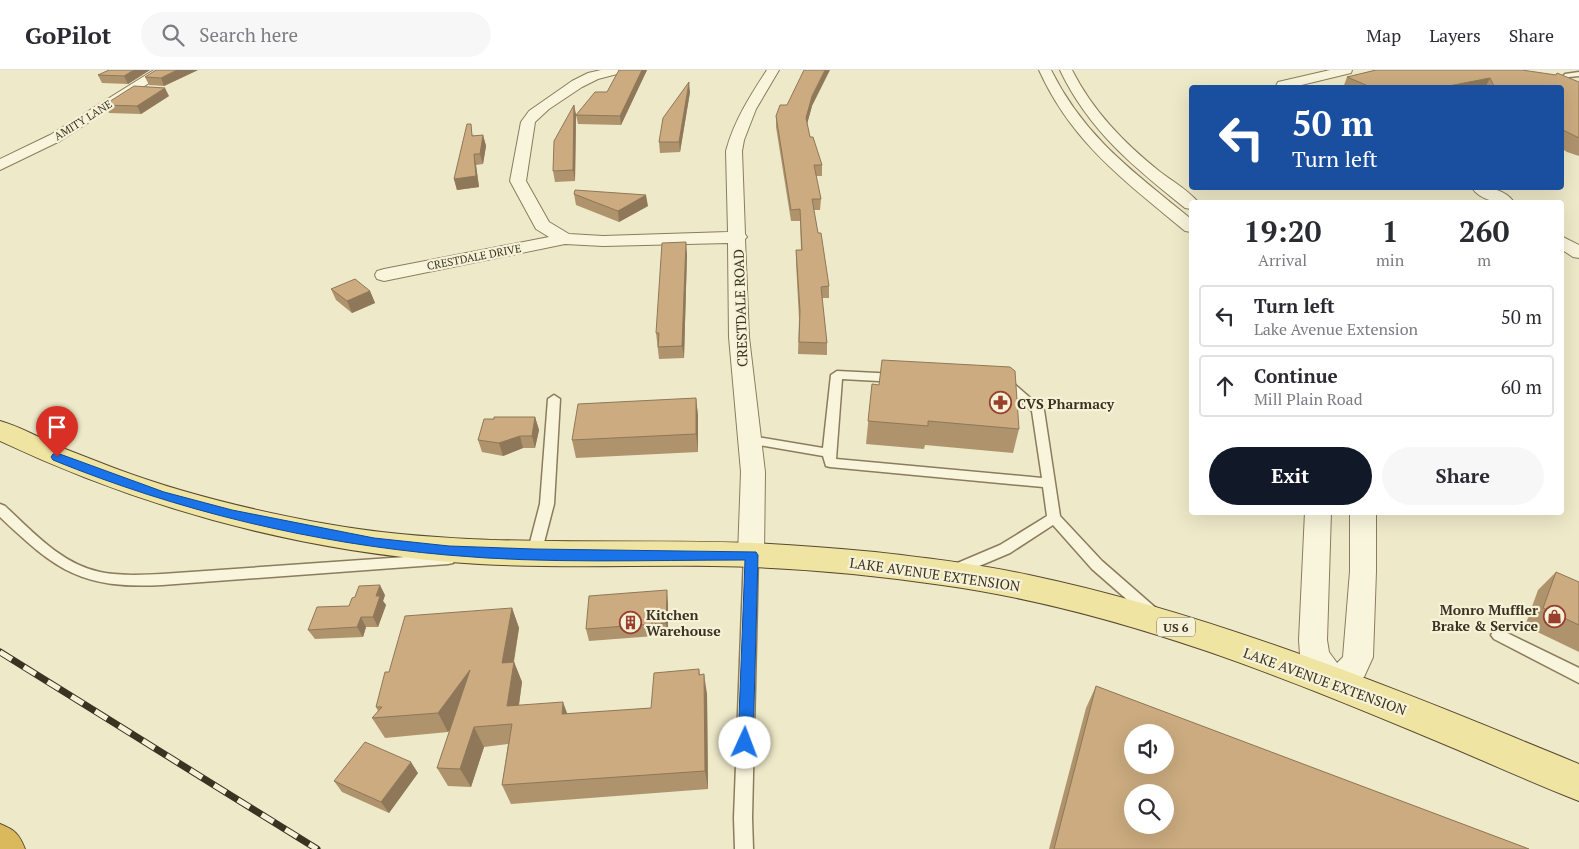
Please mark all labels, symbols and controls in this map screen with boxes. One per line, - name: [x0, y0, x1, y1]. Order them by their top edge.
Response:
- search box: [141, 12, 491, 57]
- text: GoPilot: [25, 19, 111, 51]
- icon: search: [159, 21, 187, 49]
- text: Search here: [199, 22, 298, 47]
- text: Map: [1366, 23, 1401, 47]
- text: Layers: [1429, 23, 1481, 47]
- text: Share: [1509, 23, 1554, 47]
- street label: AMITY LANE: [52, 97, 114, 143]
- text: 50 m: [1292, 100, 1373, 146]
- icon: left: [1209, 105, 1274, 170]
- text: Turn left: [1292, 144, 1378, 173]
- text: 19:20: [1243, 211, 1322, 251]
- text: 1: [1382, 211, 1399, 251]
- text: 260: [1459, 211, 1510, 251]
- street label: CRESTDALE DRIVE: [426, 241, 522, 273]
- street label: CRESTDALE ROAD: [728, 249, 752, 367]
- text: Arrival: [1258, 249, 1307, 271]
- text: min: [1376, 249, 1404, 271]
- text: m: [1477, 249, 1491, 271]
- text: Turn left: [1254, 293, 1335, 318]
- icon: left: [1211, 302, 1239, 330]
- text: 50 m: [1501, 304, 1542, 329]
- text: Lake Avenue Extension: [1254, 318, 1418, 340]
- text: Continue: [1254, 363, 1338, 388]
- icon: ahead: [1211, 372, 1239, 400]
- text: 60 m: [1501, 374, 1542, 399]
- text: Mill Plain Road: [1254, 388, 1363, 410]
- pharmacy icon: CVS Pharmacy: [989, 391, 1013, 415]
- place label: CVS Pharmacy: [1017, 394, 1115, 413]
- pin: [36, 406, 78, 457]
- icon: arrive: [43, 413, 71, 441]
- button: Exit: [1209, 447, 1372, 505]
- button: Share: [1382, 447, 1544, 505]
- street label: LAKE AVENUE EXTENSION: [848, 553, 1022, 595]
- place label: Monro Muffler Brake & Service: [1432, 600, 1538, 635]
- place label: Kitchen Warehouse: [646, 605, 721, 640]
- shop icon: Monro Muffler Brake & Service: [1542, 605, 1566, 629]
- building icon: Kitchen Warehouse: [618, 610, 642, 634]
- road number: US 6: [1157, 618, 1195, 636]
- street label: LAKE AVENUE EXTENSION: [1241, 643, 1409, 719]
- position arrow: [718, 716, 770, 768]
- map controls: [1124, 724, 1174, 834]
- button: sound: [1124, 724, 1174, 774]
- button: search: [1124, 784, 1174, 834]

